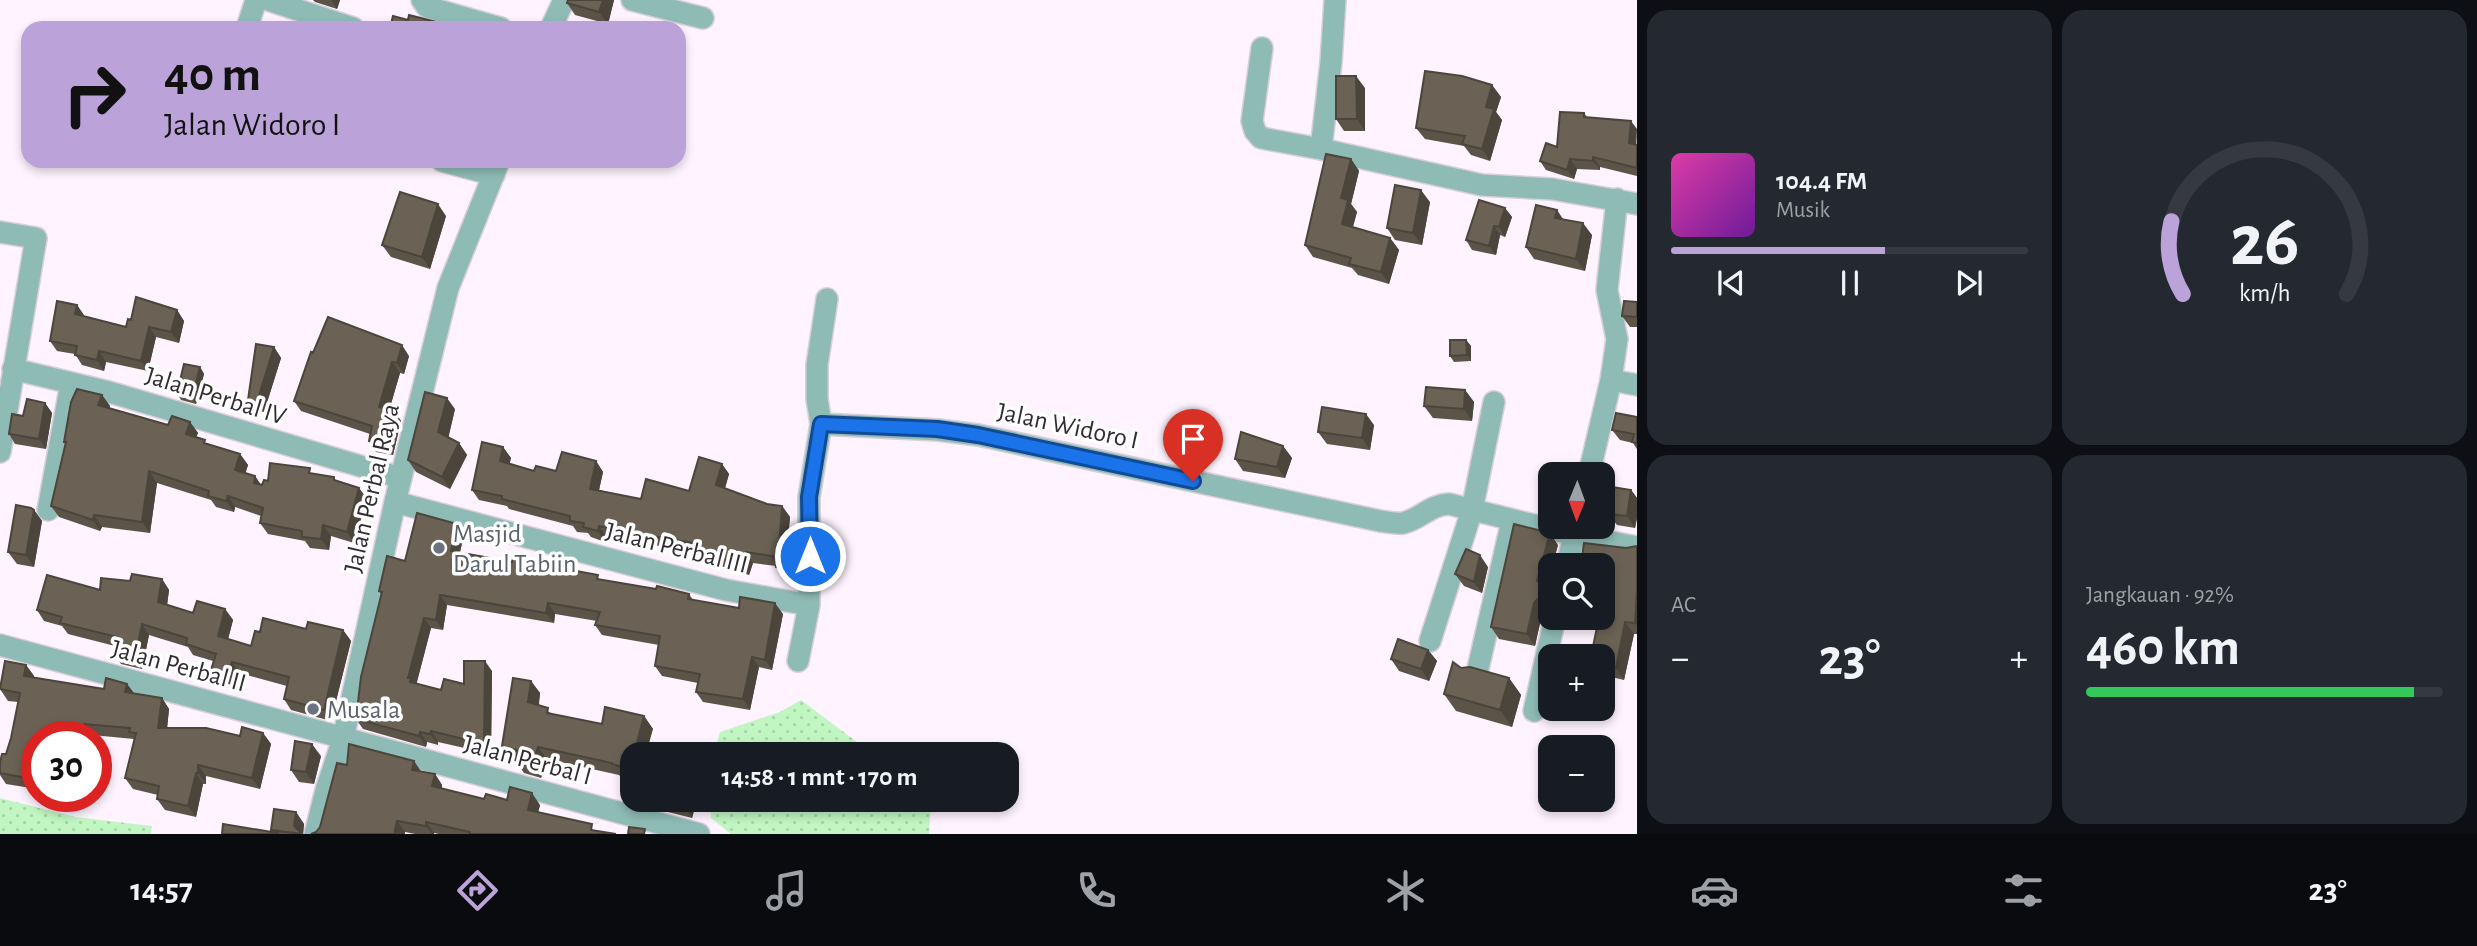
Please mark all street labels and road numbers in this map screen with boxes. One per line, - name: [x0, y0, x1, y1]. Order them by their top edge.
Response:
- street label: Jalan Perbal IV: [142, 362, 289, 430]
- street label: Jalan Widoro I: [995, 398, 1141, 454]
- street label: Jalan Perbal Raya: [340, 401, 404, 575]
- street label: Jalan Perbal III: [603, 518, 750, 578]
- street label: Jalan Perbal II: [109, 636, 249, 696]
- street label: Jalan Perbal I: [461, 730, 595, 790]

